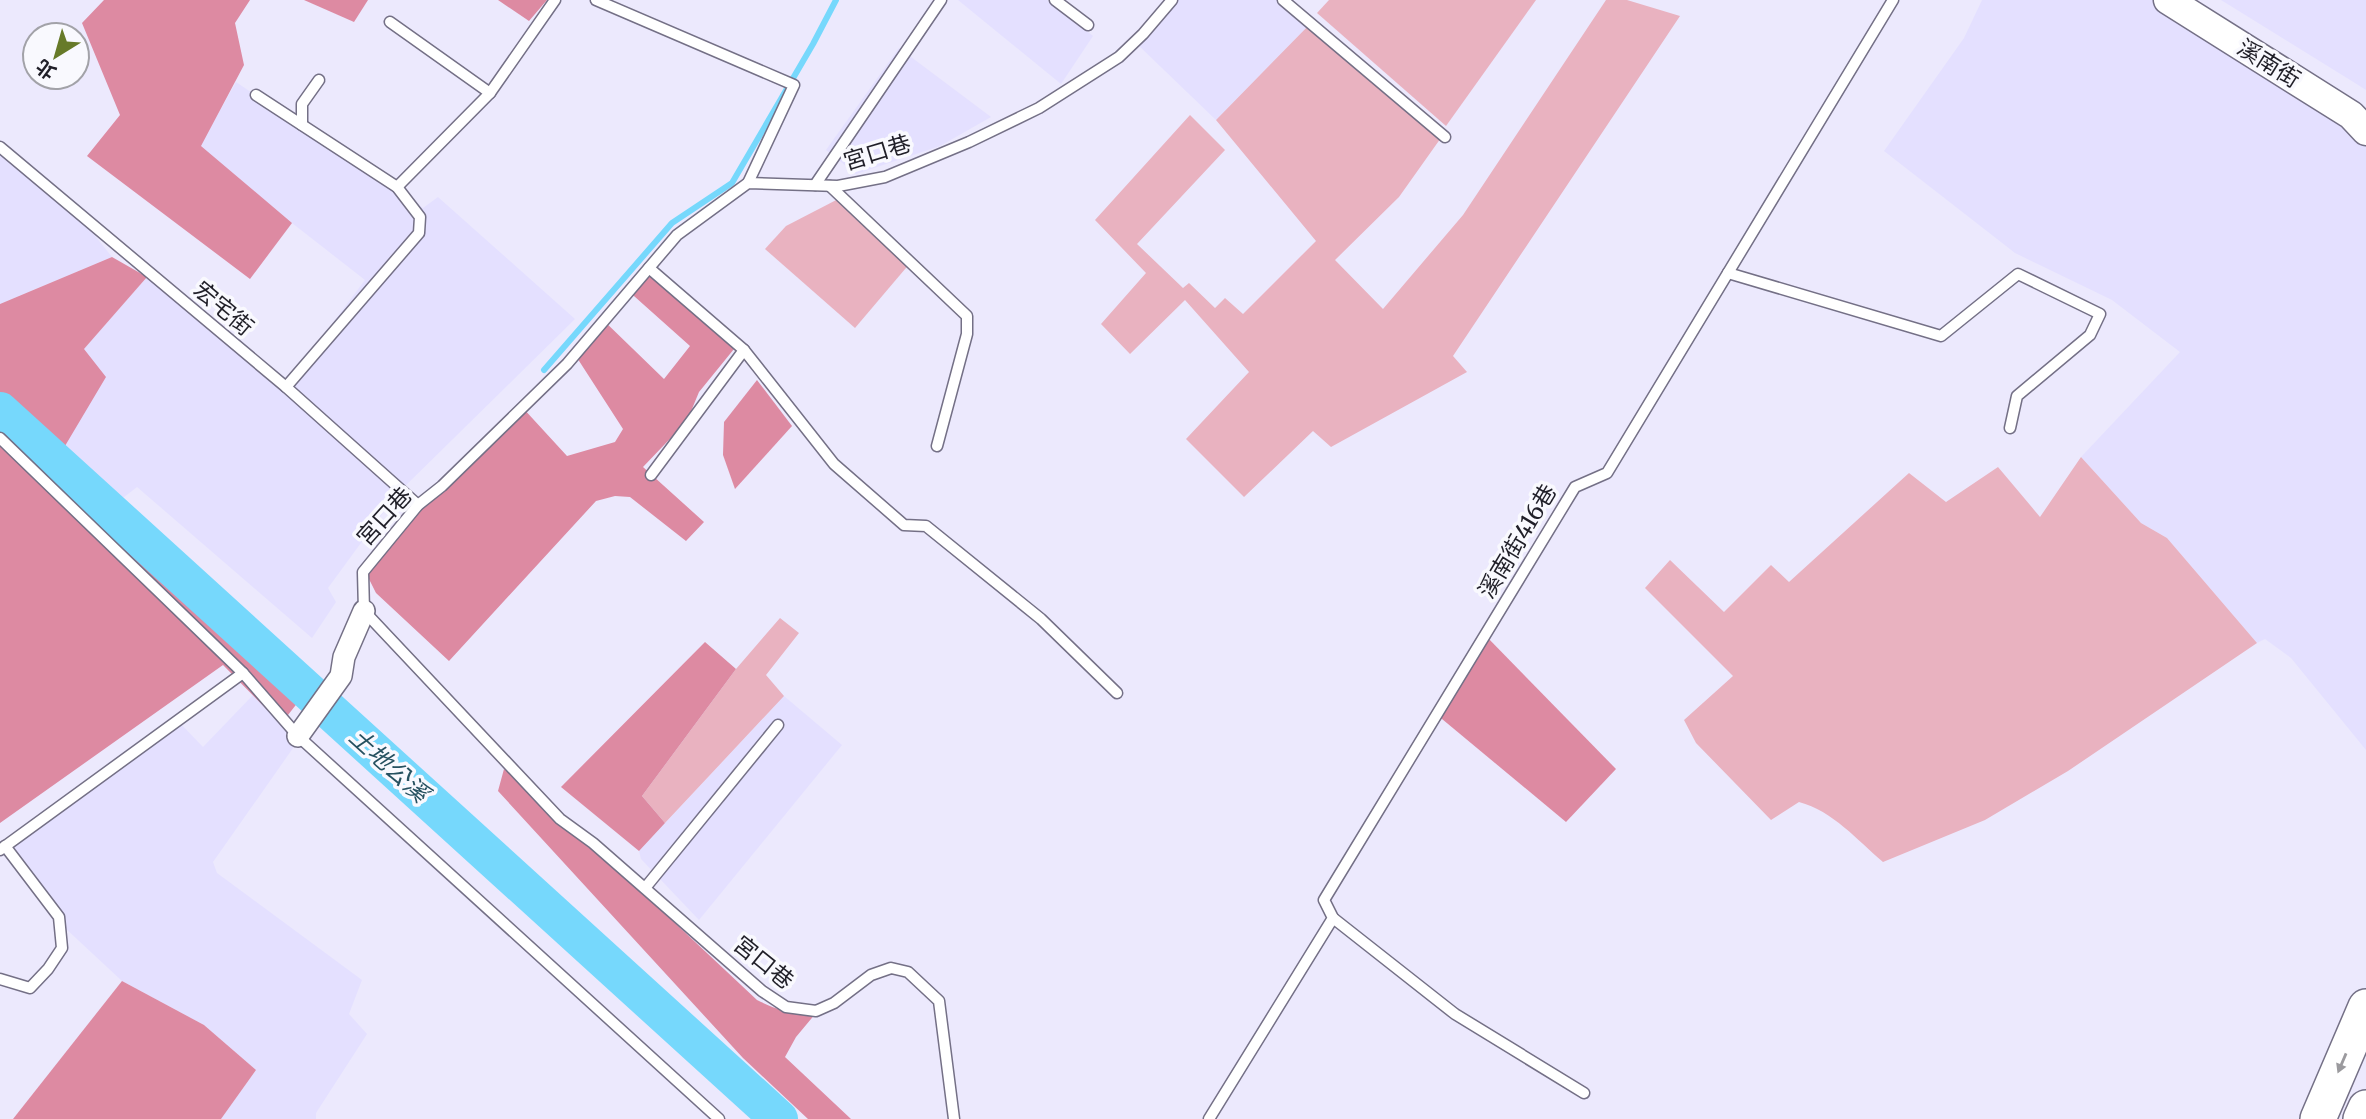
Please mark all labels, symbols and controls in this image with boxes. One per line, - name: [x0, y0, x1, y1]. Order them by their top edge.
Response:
- north arrow: [21, 21, 91, 91]
- street label: 溪南街: [2232, 32, 2306, 94]
- text: 北: [31, 54, 61, 85]
- street label: 宮口巷: [840, 128, 914, 176]
- street label: 宏宅街: [188, 275, 260, 341]
- street label: 溪南街416巷: [1472, 479, 1562, 603]
- street label: 宮口巷: [350, 481, 418, 551]
- water label: 土地公溪: [343, 721, 437, 811]
- street label: 宮口巷: [728, 929, 800, 995]
- one-way arrow: [2336, 1053, 2348, 1073]

